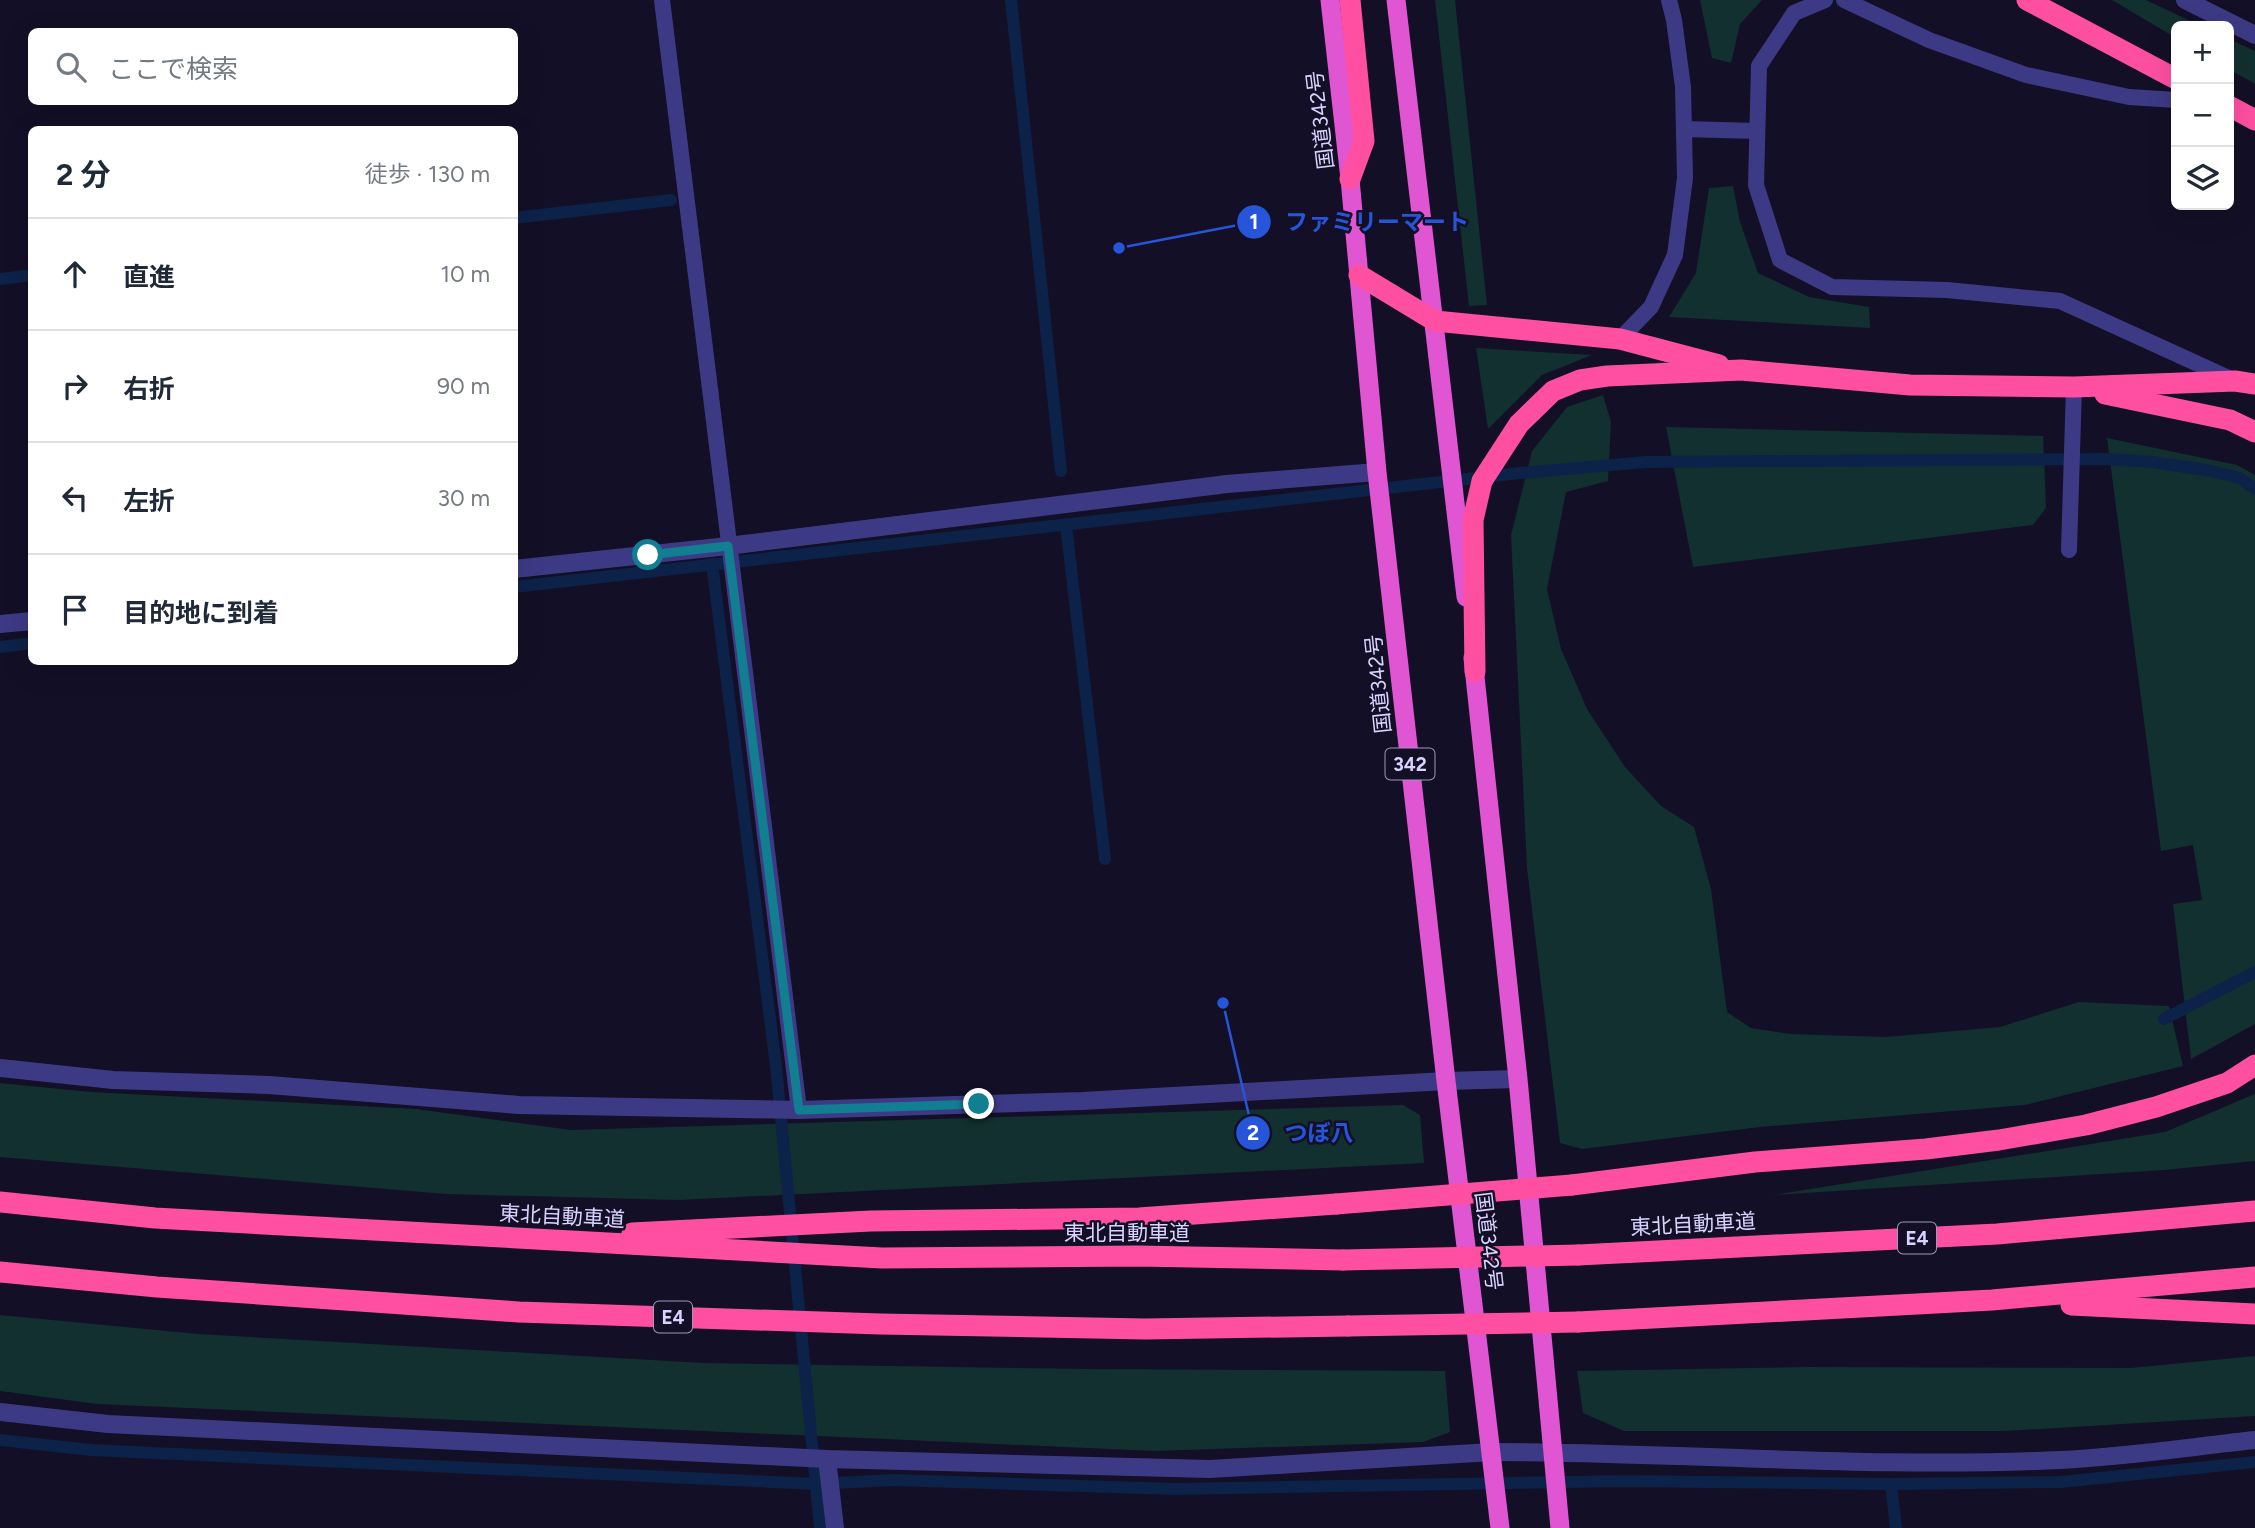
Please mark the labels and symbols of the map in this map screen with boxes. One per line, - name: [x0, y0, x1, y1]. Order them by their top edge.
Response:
- street label: 国道342号: [1302, 69, 1338, 171]
- callout: ファミリーマート: [1236, 200, 1483, 244]
- text: ファミリーマート: [1285, 208, 1469, 236]
- text: 1: [1250, 209, 1258, 234]
- route start: [632, 539, 663, 570]
- street label: 国道342号: [1360, 633, 1396, 735]
- road number: 342: [1386, 748, 1434, 779]
- route end: [963, 1088, 994, 1119]
- callout: つぼ八: [1236, 1111, 1368, 1155]
- text: つぼ八: [1285, 1119, 1354, 1147]
- text: 2: [1247, 1120, 1259, 1145]
- street label: 国道342号: [1471, 1190, 1507, 1292]
- street label: 東北自動車道: [498, 1200, 626, 1232]
- street label: 東北自動車道: [1629, 1208, 1757, 1240]
- street label: 東北自動車道: [1064, 1220, 1190, 1245]
- road number: E4: [1898, 1222, 1936, 1254]
- road number: E4: [654, 1302, 692, 1332]

